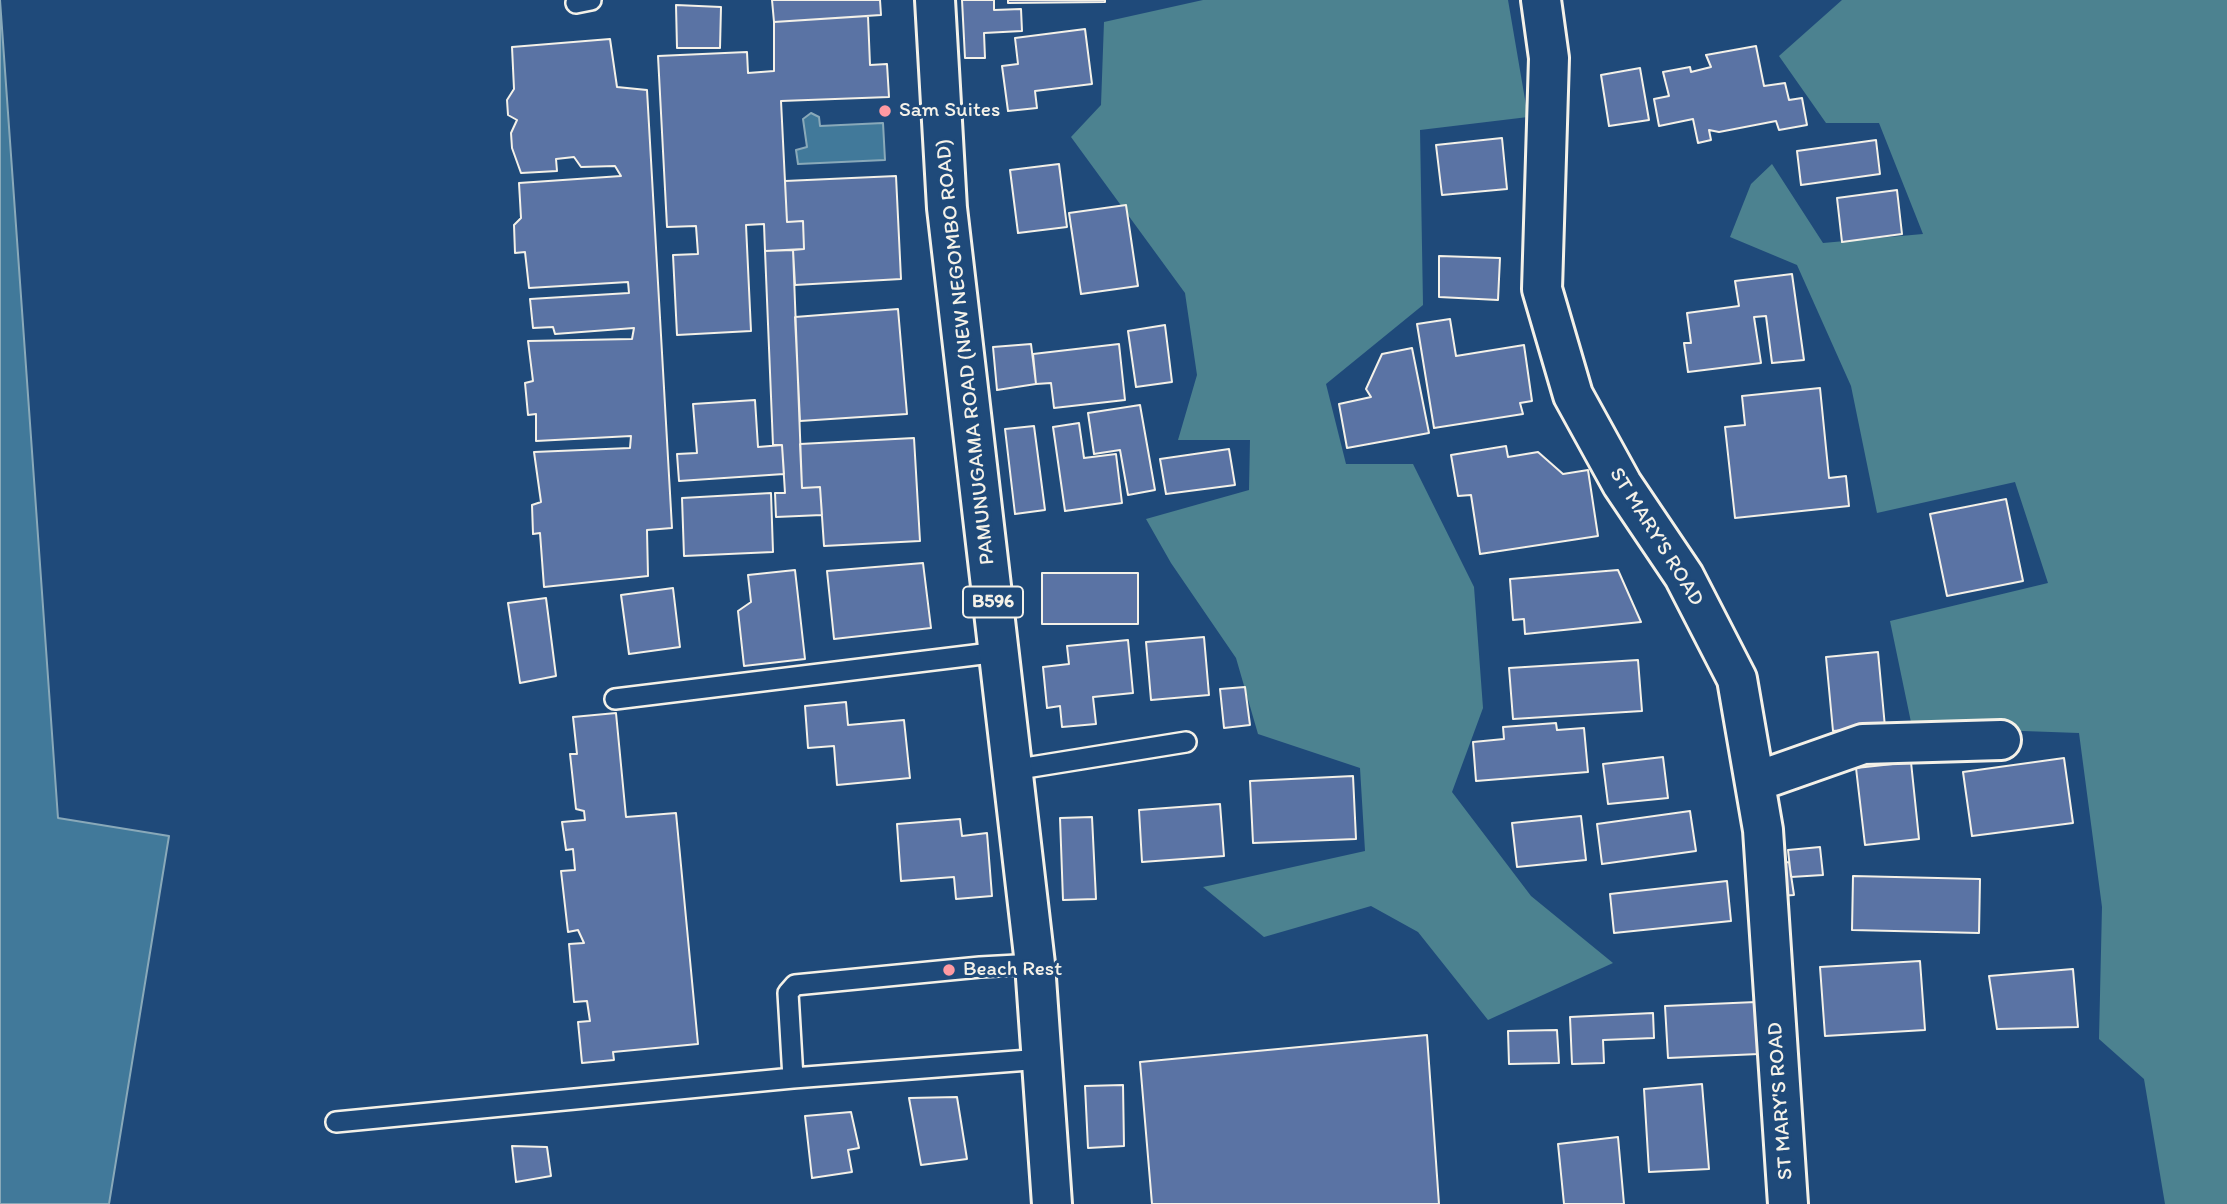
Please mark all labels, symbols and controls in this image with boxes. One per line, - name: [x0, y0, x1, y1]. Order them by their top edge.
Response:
- place label: Sam Suites: [899, 98, 1000, 124]
- marker: Sam Suites: [877, 103, 893, 119]
- street label: PAMUNUGAMA ROAD (NEW NEGOMBO ROAD): [931, 138, 1001, 566]
- street label: ST MARY'S ROAD: [1603, 463, 1709, 611]
- road number: B596: [963, 586, 1023, 618]
- place label: Beach Rest: [963, 957, 1062, 983]
- marker: Beach Rest: [941, 962, 957, 978]
- street label: ST MARY'S ROAD: [1763, 1021, 1799, 1181]

